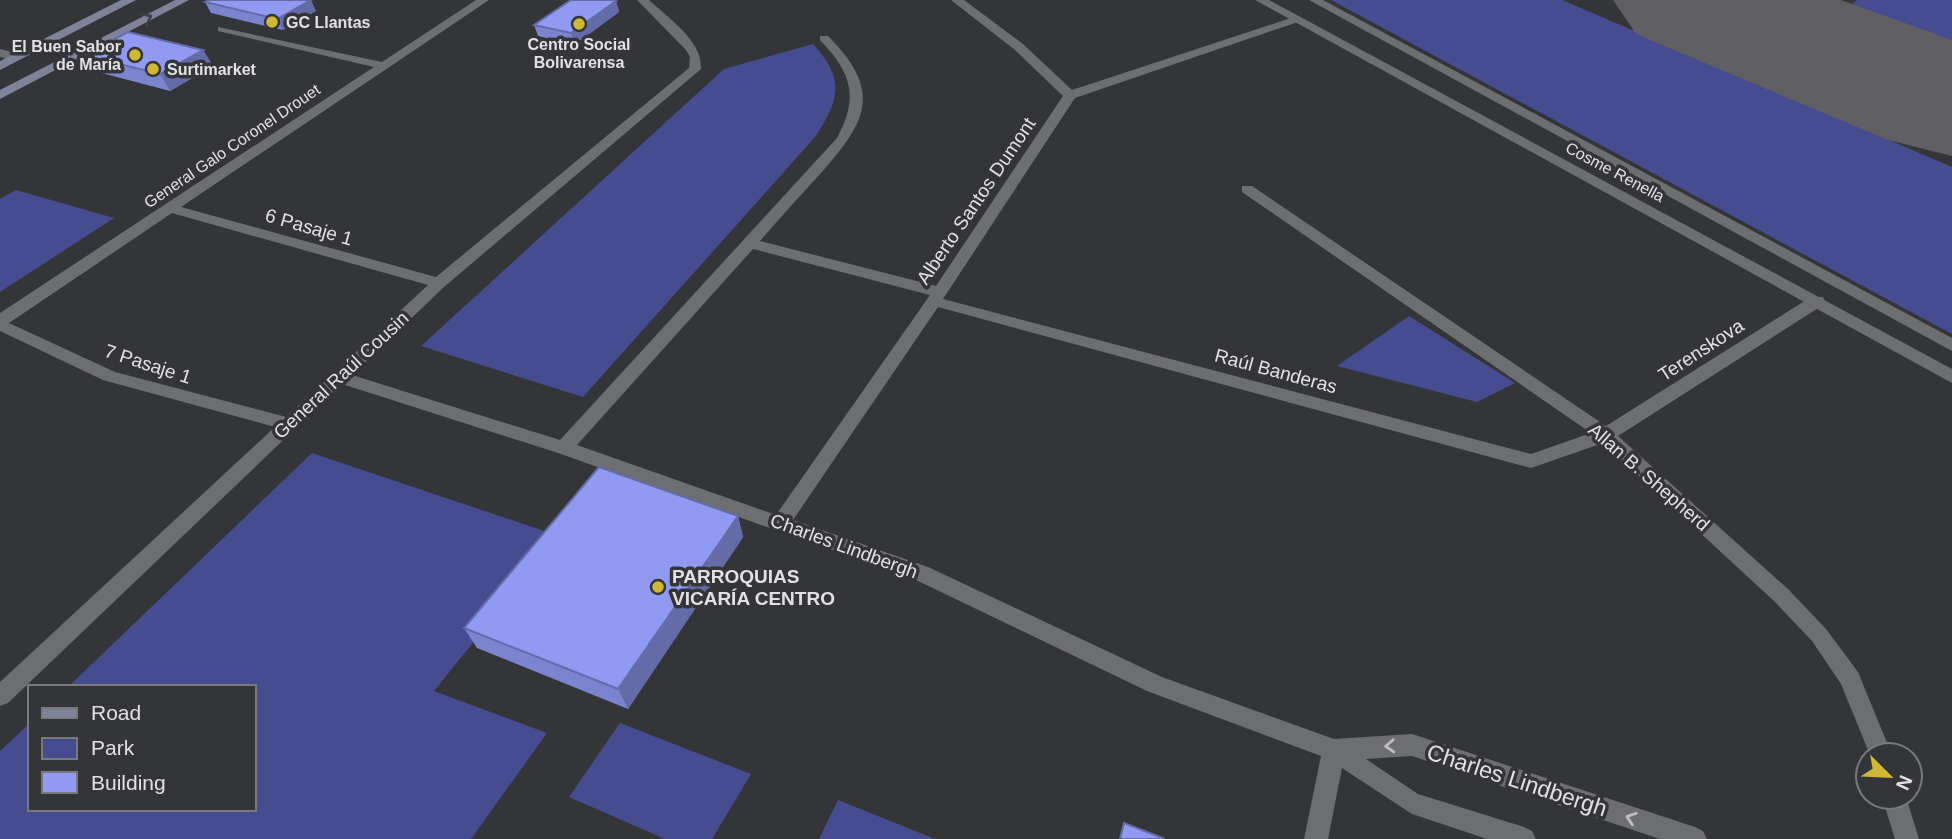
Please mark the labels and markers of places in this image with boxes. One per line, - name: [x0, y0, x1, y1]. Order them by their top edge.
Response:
- marker: GC Llantas: [264, 14, 280, 30]
- place label: GC Llantas: [286, 14, 371, 31]
- marker: Centro Social Bolivarensa: [571, 16, 587, 32]
- place label: Centro Social Bolivarensa: [527, 36, 631, 71]
- place label: El Buen Sabor de María: [12, 38, 121, 73]
- marker: El Buen Sabor de María: [127, 47, 143, 63]
- marker: Surtimarket: [145, 61, 161, 77]
- place label: Surtimarket: [167, 61, 257, 78]
- place label: PARROQUIAS VICARÍA CENTRO: [672, 566, 835, 609]
- marker: PARROQUIAS VICARÍA CENTRO: [650, 579, 666, 595]

